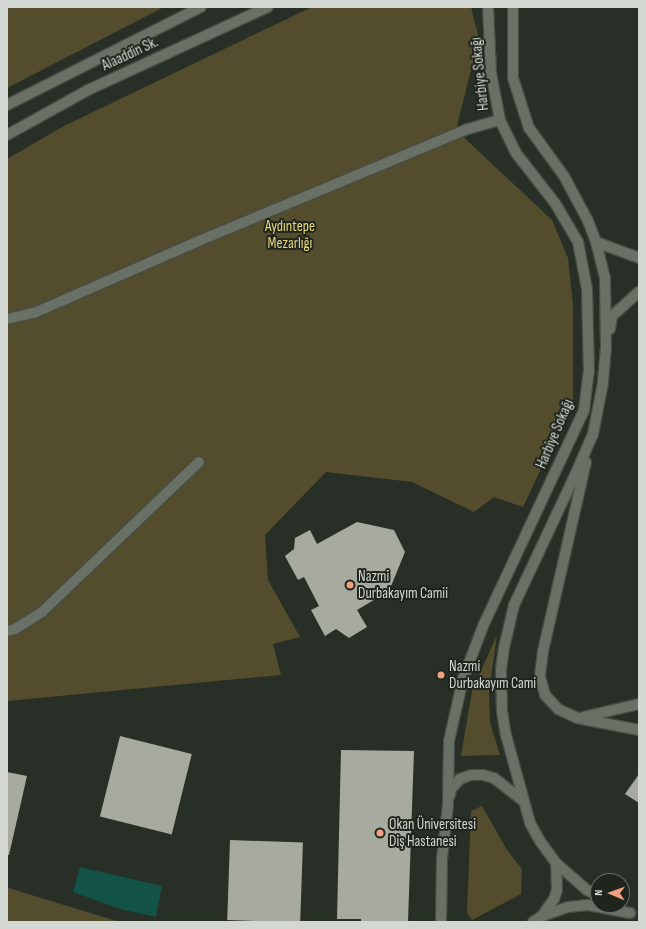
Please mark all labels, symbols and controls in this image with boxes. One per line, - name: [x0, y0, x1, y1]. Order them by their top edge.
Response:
- street label: Alaaddin Sk.: [99, 33, 161, 75]
- street label: Harbiye Sokağı: [467, 36, 493, 112]
- park label: Aydıntepe Mezarlığı: [265, 217, 315, 252]
- street label: Harbiye Sokağı: [532, 397, 578, 471]
- place label: Nazmi Durbakayım Camii: [358, 567, 448, 602]
- marker: Nazmi Durbakayım Camii: [345, 580, 355, 590]
- place label: Nazmi Durbakayım Cami: [449, 657, 536, 692]
- marker: Nazmi Durbakayım Cami: [436, 670, 446, 680]
- place label: Okan Üniversitesi Diş Hastanesi: [389, 815, 476, 850]
- marker: Okan Üniversitesi Diş Hastanesi: [374, 827, 386, 839]
- north arrow: [590, 873, 630, 913]
- text: N: [592, 889, 605, 896]

